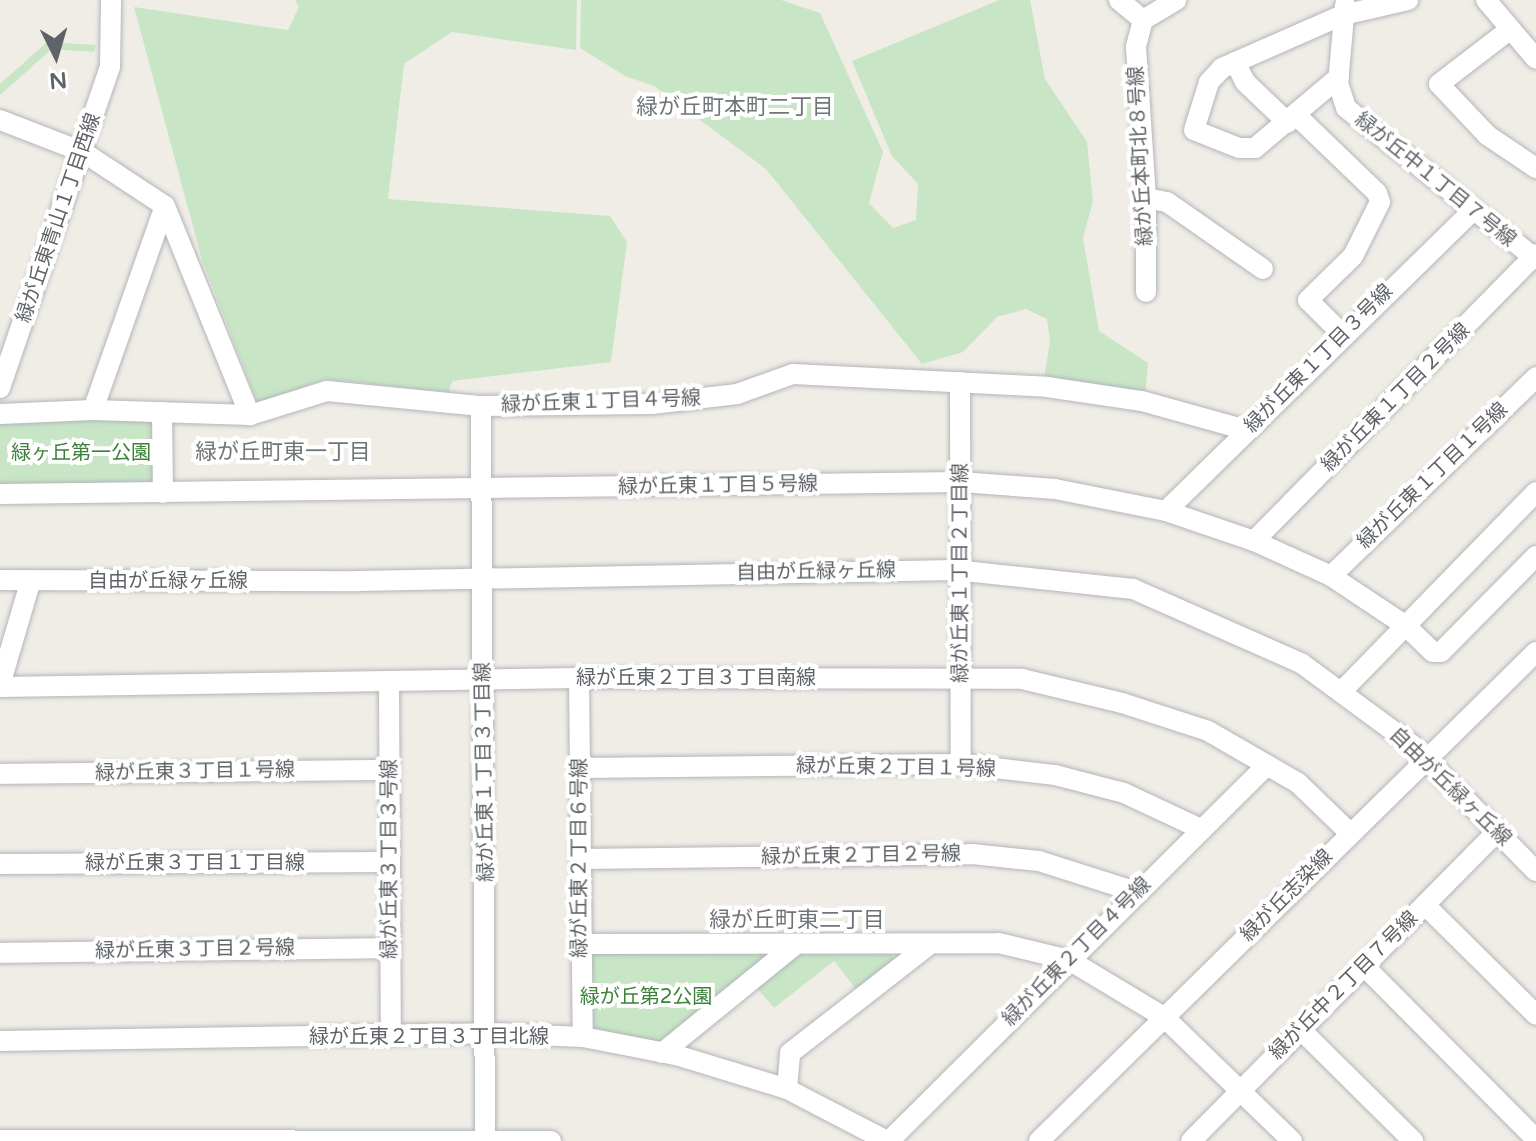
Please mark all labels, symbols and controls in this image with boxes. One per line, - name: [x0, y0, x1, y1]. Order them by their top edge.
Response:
- north arrow: [16, 16, 96, 96]
- street label: 緑が丘本町北８号線: [1124, 65, 1158, 247]
- text: N: [48, 66, 68, 94]
- district label: 緑が丘町本町二丁目: [636, 95, 834, 121]
- street label: 緑が丘中１丁目７号線: [1350, 108, 1520, 252]
- street label: 緑が丘東青山１丁目西線: [12, 110, 106, 326]
- street label: 緑が丘東１丁目３号線: [1240, 280, 1398, 438]
- street label: 緑が丘東１丁目２号線: [1317, 319, 1475, 477]
- street label: 緑が丘東１丁目４号線: [501, 387, 701, 417]
- street label: 緑が丘東１丁目１号線: [1353, 398, 1513, 554]
- district label: 緑が丘町東一丁目: [195, 440, 371, 466]
- park label: 緑ヶ丘第一公園: [11, 441, 151, 465]
- street label: 緑が丘東１丁目２丁目線: [949, 463, 973, 683]
- street label: 緑が丘東１丁目５号線: [618, 472, 818, 500]
- street label: 自由が丘緑ヶ丘線: [736, 559, 896, 585]
- street label: 自由が丘緑ヶ丘線: [88, 569, 248, 593]
- street label: 緑が丘東１丁目３丁目線: [471, 662, 499, 882]
- street label: 緑が丘東２丁目３丁目南線: [576, 666, 816, 690]
- street label: 自由が丘緑ヶ丘線: [1384, 723, 1516, 851]
- street label: 緑が丘東２丁目１号線: [796, 754, 996, 782]
- street label: 緑が丘東３丁目１号線: [95, 758, 295, 786]
- street label: 緑が丘東２丁目６号線: [568, 758, 592, 958]
- street label: 緑が丘東３丁目３号線: [378, 759, 402, 959]
- street label: 緑が丘東２丁目２号線: [761, 842, 961, 870]
- street label: 緑が丘志染線: [1236, 845, 1338, 947]
- street label: 緑が丘東３丁目１丁目線: [85, 851, 305, 875]
- street label: 緑が丘東２丁目４号線: [998, 873, 1156, 1031]
- street label: 緑が丘中２丁目７号線: [1265, 907, 1423, 1065]
- district label: 緑が丘町東二丁目: [709, 908, 885, 934]
- street label: 緑が丘東３丁目２号線: [95, 936, 295, 964]
- park label: 緑が丘第2公園: [580, 985, 712, 1009]
- street label: 緑が丘東２丁目３丁目北線: [309, 1025, 549, 1049]

